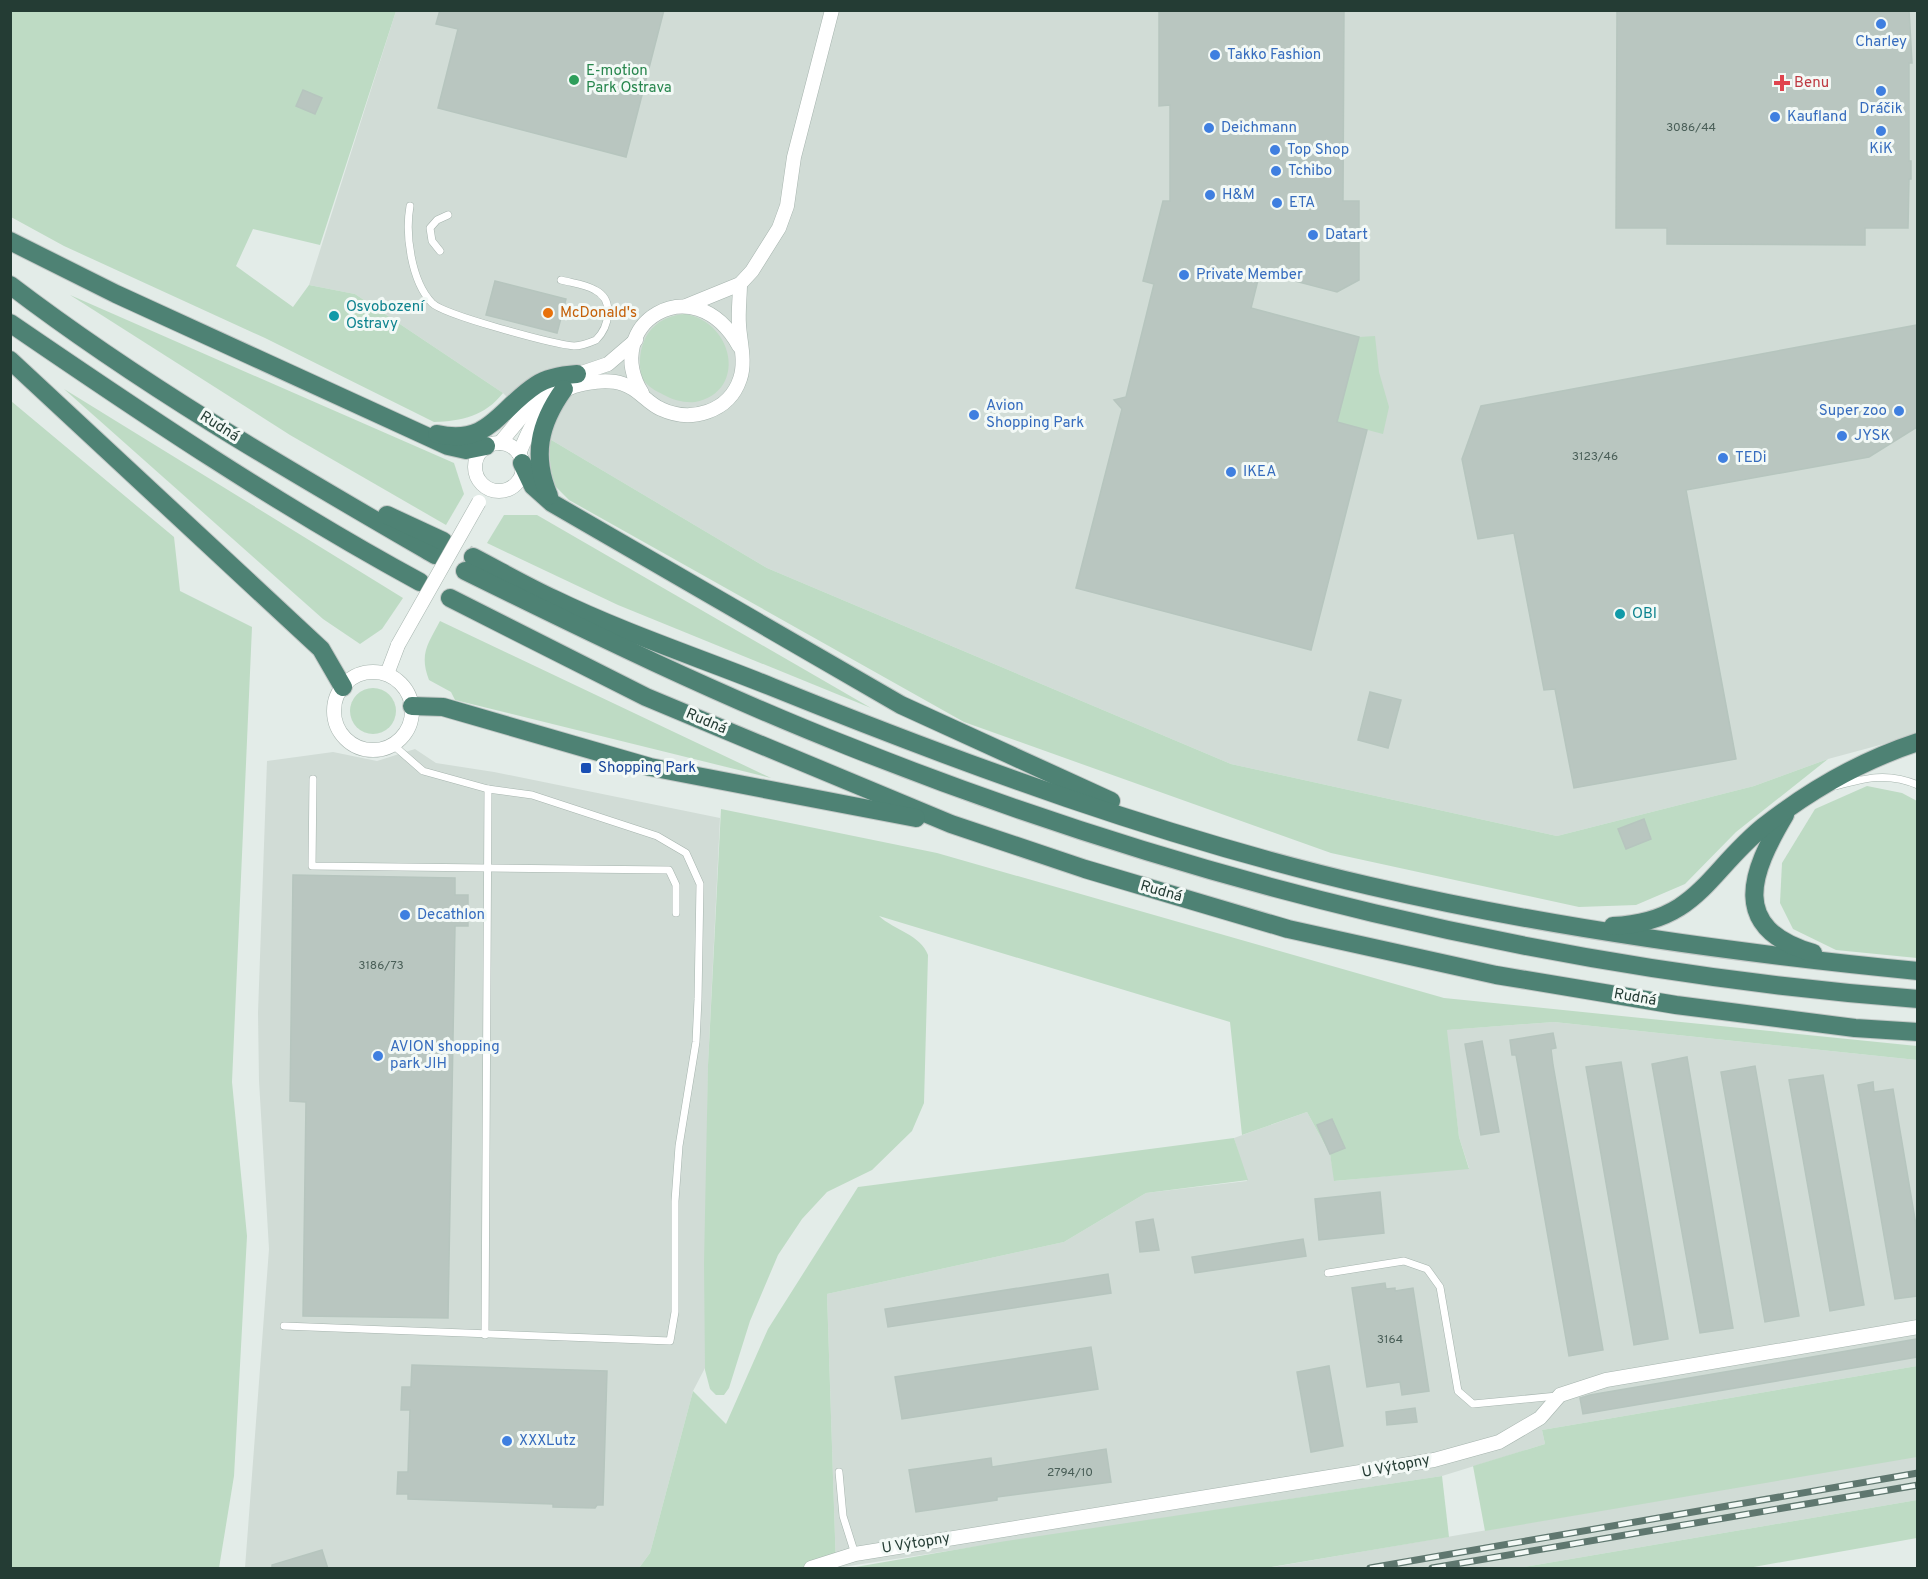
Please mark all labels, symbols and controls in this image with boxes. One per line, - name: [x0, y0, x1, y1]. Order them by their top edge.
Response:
- marker: Charley: [1874, 17, 1888, 31]
- place label: Charley: [1855, 33, 1907, 52]
- place label: Takko Fashion: [1227, 46, 1321, 65]
- marker: Takko Fashion: [1208, 48, 1222, 62]
- place label: E-motion Park Ostrava: [586, 62, 672, 98]
- marker: E-motion Park Ostrava: [567, 73, 581, 87]
- place label: Benu: [1794, 74, 1829, 93]
- marker: Benu: [1775, 76, 1789, 90]
- marker: Dráčik: [1874, 84, 1888, 98]
- place label: Dráčik: [1859, 100, 1903, 119]
- place label: Kaufland: [1787, 108, 1847, 127]
- marker: Kaufland: [1768, 110, 1782, 124]
- place label: Deichmann: [1221, 119, 1297, 138]
- house number: 3086/44: [1666, 120, 1716, 136]
- marker: Deichmann: [1202, 121, 1216, 135]
- marker: KiK: [1874, 124, 1888, 138]
- place label: KiK: [1869, 140, 1893, 159]
- place label: Top Shop: [1287, 141, 1349, 160]
- marker: Top Shop: [1268, 143, 1282, 157]
- place label: Tchibo: [1288, 162, 1332, 181]
- marker: Tchibo: [1269, 164, 1283, 178]
- place label: H&M: [1222, 186, 1255, 205]
- marker: H&M: [1203, 188, 1217, 202]
- place label: ETA: [1289, 194, 1315, 213]
- marker: ETA: [1270, 196, 1284, 210]
- place label: Datart: [1325, 226, 1368, 245]
- marker: Datart: [1306, 228, 1320, 242]
- place label: Private Member: [1196, 266, 1303, 285]
- marker: Private Member: [1177, 268, 1191, 282]
- place label: Osvobození Ostravy: [346, 298, 425, 334]
- place label: McDonald's: [560, 304, 637, 323]
- marker: McDonald's: [541, 306, 555, 320]
- marker: Osvobození Ostravy: [327, 309, 341, 323]
- place label: Avion Shopping Park: [986, 397, 1084, 433]
- place label: Super zoo: [1819, 402, 1887, 421]
- marker: Super zoo: [1892, 404, 1906, 418]
- street label: Rudná: [196, 408, 242, 446]
- marker: Avion Shopping Park: [967, 408, 981, 422]
- place label: JYSK: [1854, 427, 1890, 446]
- marker: JYSK: [1835, 429, 1849, 443]
- house number: 3123/46: [1572, 449, 1618, 465]
- place label: TEDi: [1735, 449, 1767, 468]
- marker: TEDi: [1716, 451, 1730, 465]
- place label: IKEA: [1243, 463, 1276, 482]
- marker: IKEA: [1224, 465, 1238, 479]
- place label: OBI: [1632, 605, 1657, 624]
- marker: OBI: [1613, 607, 1627, 621]
- street label: Rudná: [683, 705, 730, 739]
- place label: Shopping Park: [598, 759, 696, 778]
- marker: Shopping Park: [579, 761, 593, 775]
- street label: Rudná: [1138, 877, 1184, 907]
- place label: Decathlon: [417, 906, 485, 925]
- marker: Decathlon: [398, 908, 412, 922]
- house number: 3186/73: [358, 958, 404, 974]
- street label: Rudná: [1612, 985, 1658, 1011]
- place label: AVION shopping park JIH: [390, 1038, 500, 1074]
- marker: AVION shopping park JIH: [371, 1049, 385, 1063]
- house number: 3164: [1377, 1332, 1403, 1348]
- place label: XXXLutz: [519, 1432, 576, 1451]
- marker: XXXLutz: [500, 1434, 514, 1448]
- street label: U Výtopny: [1360, 1451, 1432, 1483]
- house number: 2794/10: [1047, 1465, 1093, 1481]
- street label: U Výtopny: [880, 1529, 952, 1559]

